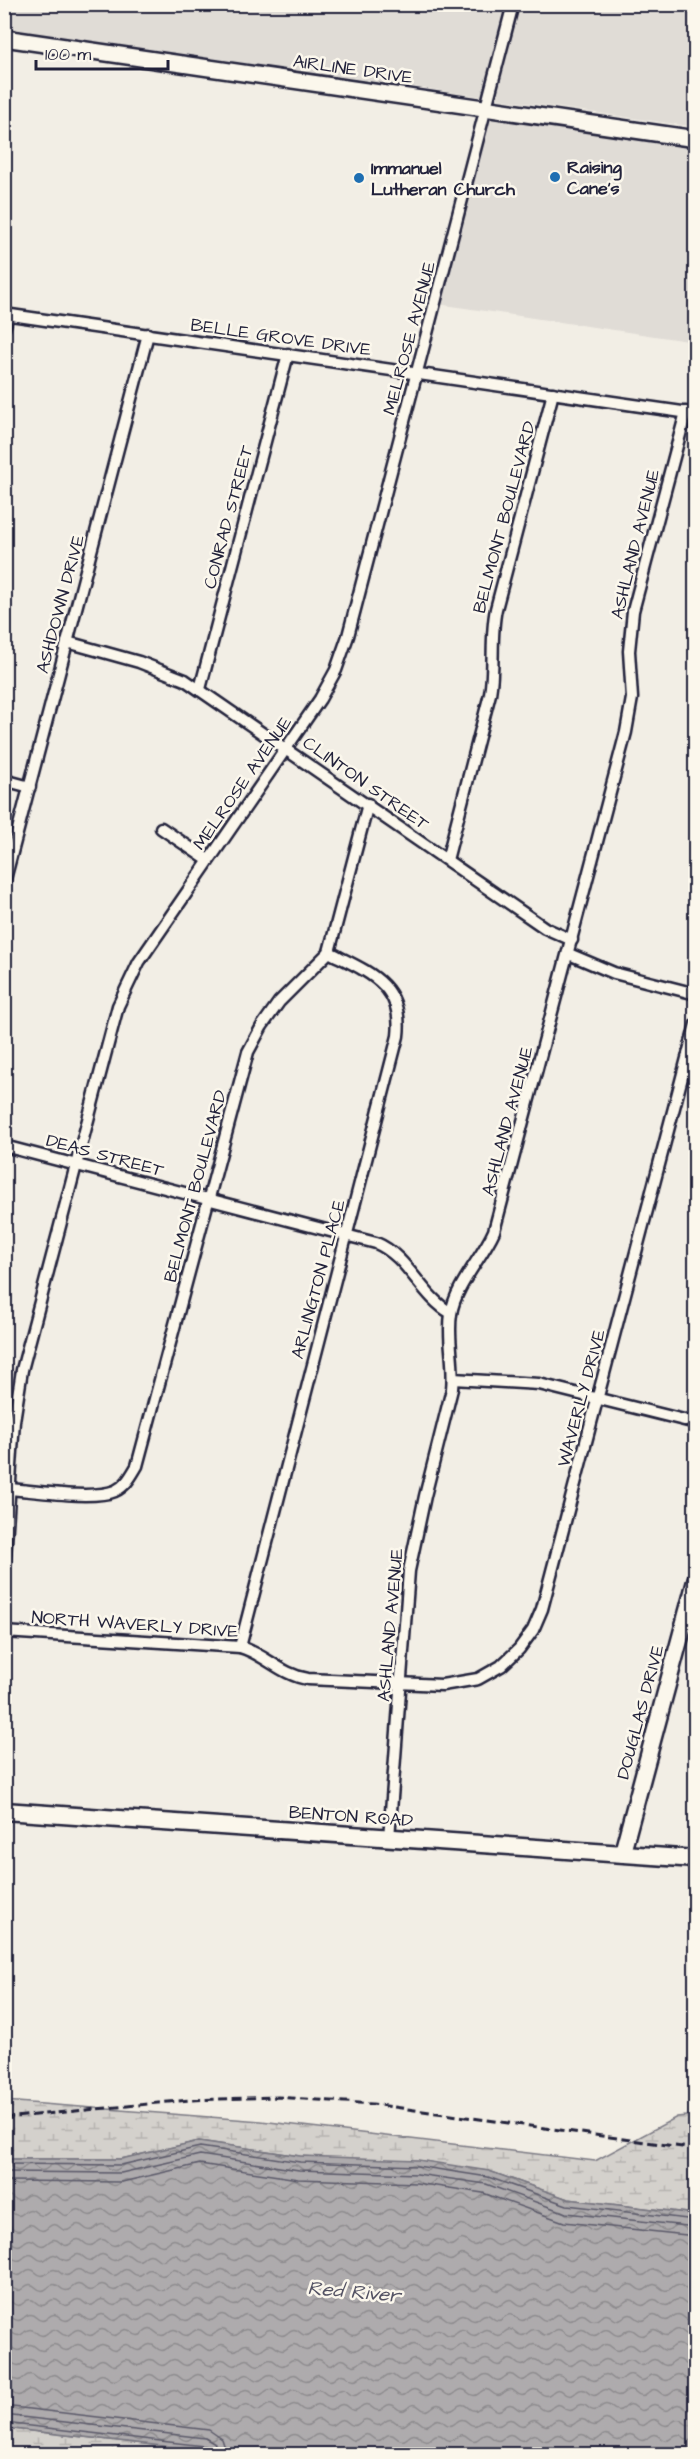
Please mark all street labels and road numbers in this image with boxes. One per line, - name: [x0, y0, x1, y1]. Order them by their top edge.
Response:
- street label: AIRLINE DRIVE: [291, 49, 415, 90]
- street label: MELROSE AVENUE: [377, 258, 442, 418]
- street label: BELLE GROVE DRIVE: [189, 312, 373, 363]
- street label: BELMONT BOULEVARD: [467, 418, 542, 616]
- street label: CONRAD STREET: [197, 442, 260, 592]
- street label: ASHLAND AVENUE: [605, 466, 666, 622]
- street label: ASHDOWN DRIVE: [30, 532, 91, 676]
- street label: MELROSE AVENUE: [187, 711, 298, 855]
- street label: CLINTON STREET: [297, 730, 435, 837]
- street label: ASHLAND AVENUE: [476, 1043, 540, 1199]
- street label: BELMONT BOULEVARD: [158, 1087, 233, 1285]
- street label: DEAS STREET: [43, 1128, 167, 1183]
- street label: ARLINGTON PLACE: [285, 1196, 352, 1362]
- street label: WAVERLY DRIVE: [551, 1326, 612, 1470]
- street label: ASHLAND AVENUE: [371, 1547, 410, 1703]
- street label: NORTH WAVERLY DRIVE: [31, 1605, 240, 1644]
- street label: DOUGLAS DRIVE: [611, 1642, 671, 1782]
- street label: BENTON ROAD: [288, 1800, 414, 1833]

